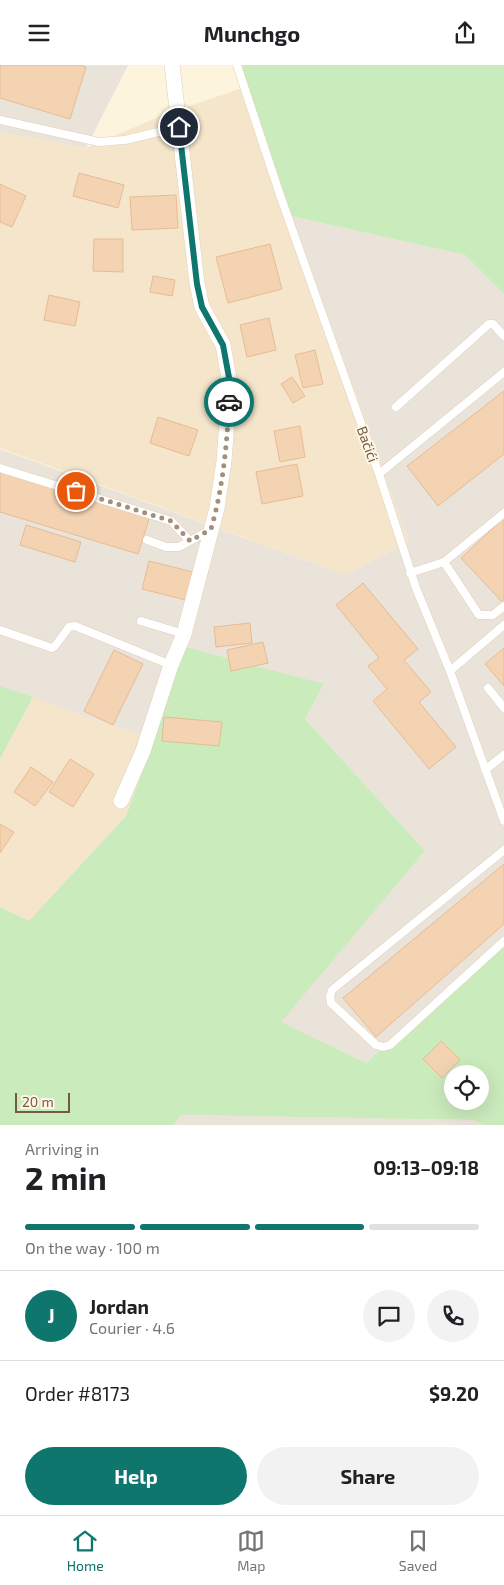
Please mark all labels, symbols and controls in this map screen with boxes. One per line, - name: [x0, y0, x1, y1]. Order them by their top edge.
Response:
- icon: menu: [25, 19, 53, 47]
- icon: share: [451, 19, 479, 47]
- text: Munchgo: [204, 20, 300, 46]
- pin: [158, 106, 200, 148]
- icon: home: [165, 113, 193, 141]
- courier: [204, 377, 254, 427]
- icon: car: [215, 388, 243, 416]
- street label: Bačići: [354, 424, 382, 464]
- pin: [55, 470, 97, 512]
- icon: bag: [62, 477, 90, 505]
- map controls: [444, 1065, 489, 1110]
- button: locate: [444, 1065, 489, 1110]
- scale bar: [15, 1090, 70, 1113]
- text: 20 m: [22, 1093, 54, 1110]
- text: Arriving in: [25, 1139, 99, 1158]
- text: 09:13–09:18: [373, 1156, 479, 1179]
- text: 2 min: [25, 1158, 107, 1196]
- text: On the way · 100 m: [25, 1238, 160, 1257]
- button: chat: [363, 1290, 415, 1342]
- button: phone: [427, 1290, 479, 1342]
- text: Jordan: [89, 1295, 149, 1318]
- text: J: [47, 1304, 55, 1327]
- text: Courier · 4.6: [89, 1318, 175, 1337]
- text: Order #8173: [25, 1382, 130, 1405]
- text: $9.20: [429, 1382, 479, 1405]
- button: Help: [25, 1447, 247, 1505]
- button: Share: [257, 1447, 479, 1505]
- tab: Home: [67, 1527, 104, 1574]
- tab: Map: [237, 1527, 265, 1574]
- tab: Saved: [399, 1527, 437, 1574]

